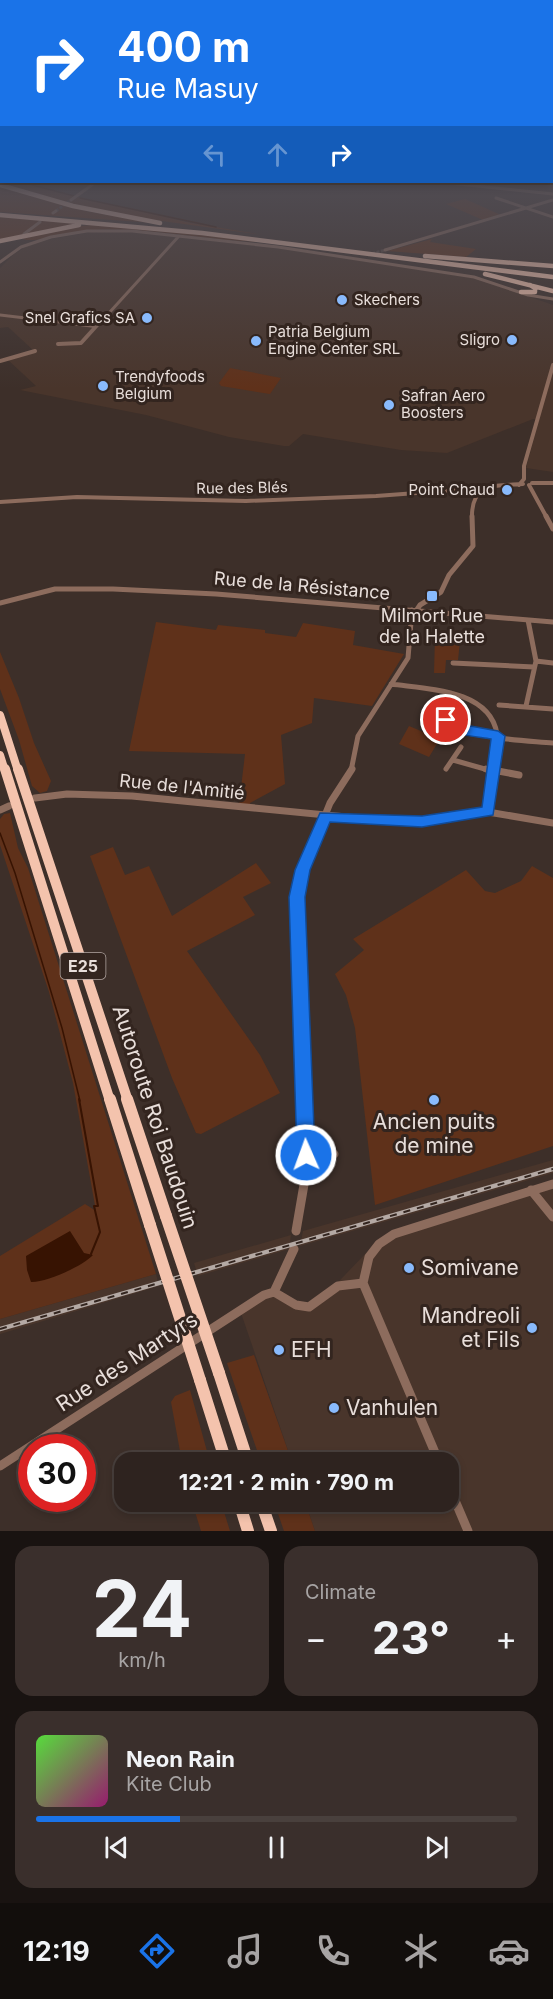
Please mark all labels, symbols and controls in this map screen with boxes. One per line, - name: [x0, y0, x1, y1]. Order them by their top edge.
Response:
- text: 400 m: [117, 21, 250, 72]
- icon: right: [18, 24, 96, 102]
- text: Rue Masuy: [117, 72, 259, 105]
- icon: left: [198, 138, 231, 171]
- icon: ahead: [261, 138, 294, 171]
- icon: right: [324, 138, 357, 171]
- place label: Skechers: [354, 290, 420, 309]
- marker: Skechers: [335, 293, 349, 307]
- place label: Snel Grafics SA: [25, 308, 135, 327]
- marker: Snel Grafics SA: [140, 311, 154, 325]
- place label: Patria Belgium Engine Center SRL: [268, 322, 400, 358]
- place label: Sligro: [460, 330, 500, 349]
- marker: Sligro: [505, 333, 519, 347]
- marker: Patria Belgium Engine Center SRL: [249, 334, 263, 348]
- place label: Trendyfoods Belgium: [115, 367, 205, 403]
- marker: Trendyfoods Belgium: [96, 379, 110, 393]
- place label: Safran Aero Boosters: [401, 386, 485, 422]
- marker: Safran Aero Boosters: [382, 398, 396, 412]
- street label: Rue des Blés: [196, 477, 288, 498]
- place label: Point Chaud: [409, 480, 495, 499]
- marker: Point Chaud: [500, 483, 514, 497]
- street label: Rue de la Résistance: [213, 567, 391, 604]
- marker: Milmort Rue de la Halette: [425, 589, 439, 603]
- place label: Milmort Rue de la Halette: [379, 605, 485, 647]
- pin: [420, 694, 471, 745]
- icon: arrive: [429, 703, 462, 736]
- street label: Rue de l'Amitié: [118, 769, 246, 804]
- road number: E25: [60, 953, 106, 979]
- street label: Autoroute Roi Baudouin: [107, 1002, 203, 1232]
- marker: Ancien puits de mine: [427, 1093, 441, 1107]
- place label: Ancien puits de mine: [373, 1109, 495, 1158]
- position arrow: [274, 1123, 338, 1187]
- place label: Somivane: [421, 1255, 519, 1280]
- marker: Somivane: [402, 1261, 416, 1275]
- place label: Mandreoli et Fils: [421, 1303, 520, 1352]
- street label: Rue des Martyrs: [51, 1307, 202, 1417]
- marker: Mandreoli et Fils: [525, 1321, 539, 1335]
- place label: EFH: [291, 1337, 332, 1362]
- marker: EFH: [272, 1343, 286, 1357]
- place label: Vanhulen: [346, 1395, 438, 1420]
- marker: Vanhulen: [327, 1401, 341, 1415]
- speed limit sign: 30: [18, 1434, 96, 1512]
- text: 12:21 · 2 min · 790 m: [179, 1469, 394, 1495]
- text: 24: [92, 1561, 192, 1656]
- text: Climate: [305, 1580, 376, 1604]
- text: 23°: [372, 1610, 450, 1665]
- text: −: [305, 1618, 327, 1658]
- text: +: [495, 1618, 517, 1658]
- text: km/h: [118, 1648, 166, 1672]
- text: Neon Rain: [126, 1746, 235, 1772]
- text: Kite Club: [126, 1772, 212, 1796]
- icon: previous: [100, 1831, 133, 1864]
- icon: pause: [260, 1831, 293, 1864]
- icon: next: [420, 1831, 453, 1864]
- icon: directions: [136, 1930, 178, 1972]
- icon: music: [224, 1930, 266, 1972]
- icon: phone: [312, 1930, 354, 1972]
- icon: climate: [400, 1930, 442, 1972]
- icon: car: [488, 1930, 530, 1972]
- text: 12:19: [23, 1935, 90, 1968]

